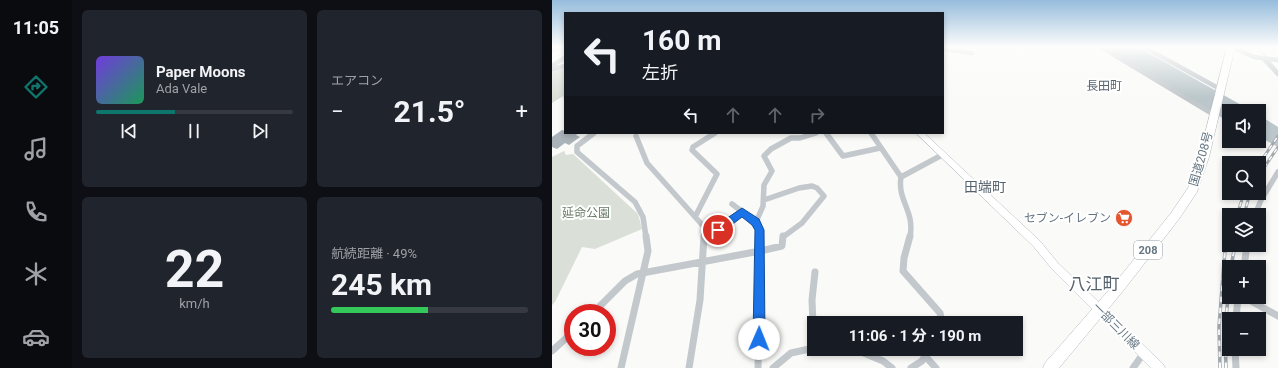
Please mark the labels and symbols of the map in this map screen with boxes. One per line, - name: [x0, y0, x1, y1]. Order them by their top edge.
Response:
- district label: 長田町: [1086, 79, 1122, 93]
- street label: 国道208号: [1187, 130, 1215, 188]
- district label: 田端町: [964, 179, 1006, 195]
- park label: 延命公園: [562, 206, 610, 220]
- supermarket icon: セブン-イレブン: [1114, 208, 1134, 228]
- place label: セブン-イレブン: [1024, 211, 1111, 225]
- pin: [701, 213, 735, 247]
- road number: 208: [1134, 241, 1162, 259]
- district label: 八江町: [1069, 274, 1120, 294]
- street label: 一部三川線: [1090, 300, 1142, 352]
- speed limit sign: 30: [564, 304, 616, 356]
- position arrow: [738, 318, 780, 360]

